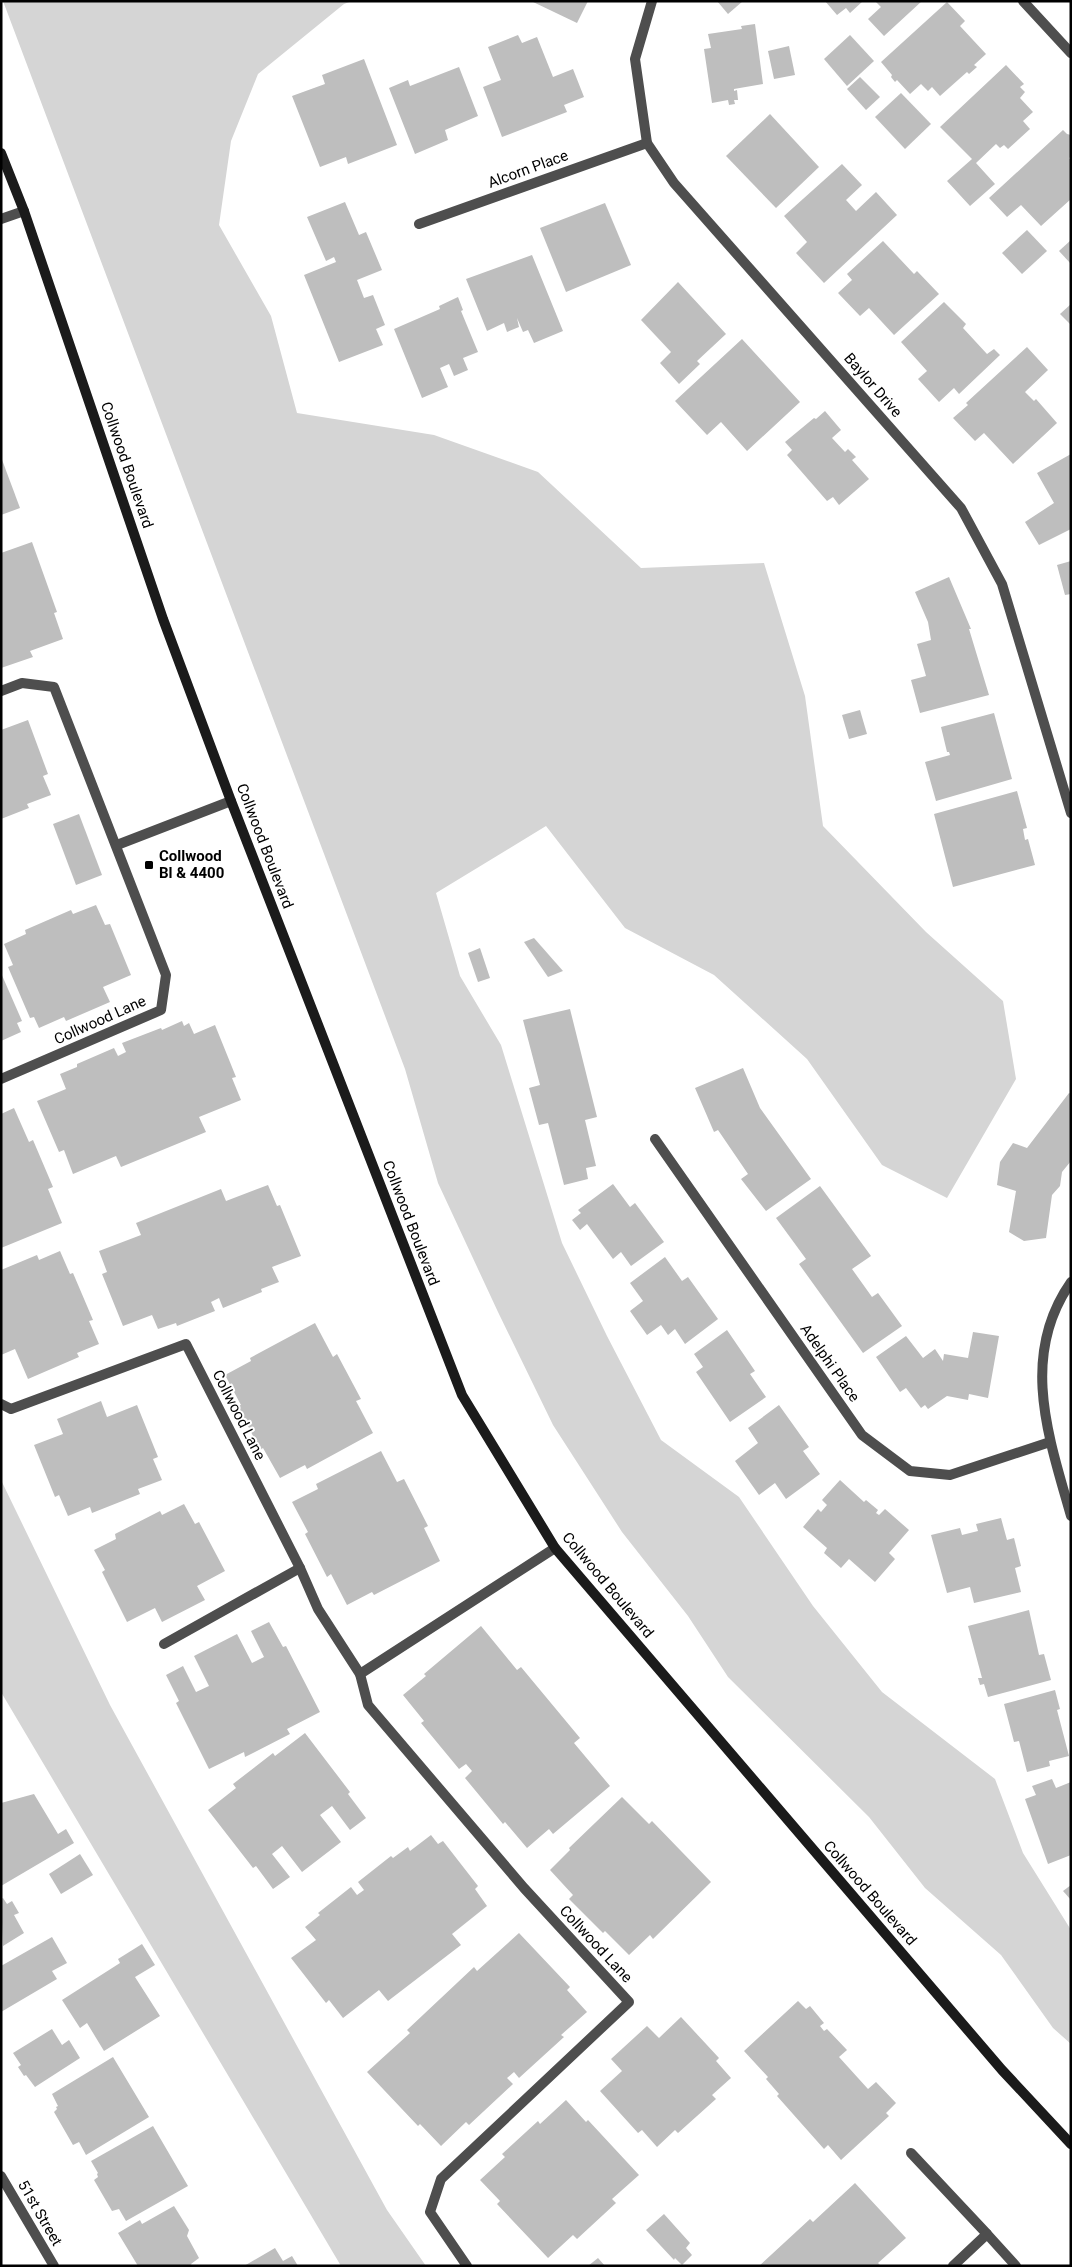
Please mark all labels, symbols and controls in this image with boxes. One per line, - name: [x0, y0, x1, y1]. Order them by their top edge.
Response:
- street label: Alcorn Place: [485, 146, 571, 192]
- street label: Baylor Drive: [840, 349, 906, 421]
- street label: Collwood Boulevard: [97, 399, 157, 531]
- street label: Collwood Boulevard: [233, 781, 297, 911]
- place label: Collwood Bl & 4400: [159, 847, 224, 882]
- marker: Collwood Bl & 4400: [143, 859, 155, 871]
- street label: Collwood Lane: [51, 992, 149, 1048]
- street label: Collwood Boulevard: [379, 1158, 443, 1288]
- street label: Adelphi Place: [797, 1321, 863, 1405]
- street label: Collwood Lane: [209, 1367, 269, 1463]
- street label: Collwood Boulevard: [558, 1528, 658, 1642]
- street label: Collwood Boulevard: [820, 1837, 920, 1949]
- street label: Collwood Lane: [556, 1902, 636, 1986]
- street label: 51st Street: [14, 2177, 66, 2249]

